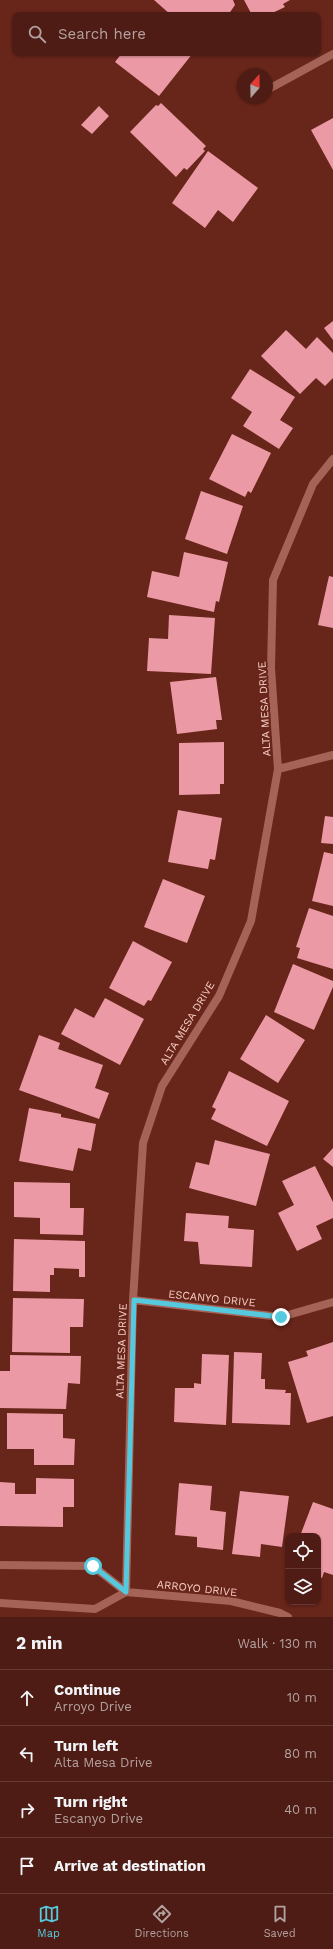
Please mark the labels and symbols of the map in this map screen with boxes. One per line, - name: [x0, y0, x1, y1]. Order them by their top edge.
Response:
- north arrow: [237, 68, 273, 104]
- street label: ALTA MESA DRIVE: [256, 661, 273, 757]
- street label: ALTA MESA DRIVE: [157, 979, 218, 1067]
- street label: ESCANYO DRIVE: [168, 1287, 256, 1310]
- street label: ALTA MESA DRIVE: [113, 1303, 130, 1399]
- route end: [272, 1308, 290, 1326]
- route start: [84, 1557, 102, 1575]
- street label: ARROYO DRIVE: [156, 1578, 238, 1599]

